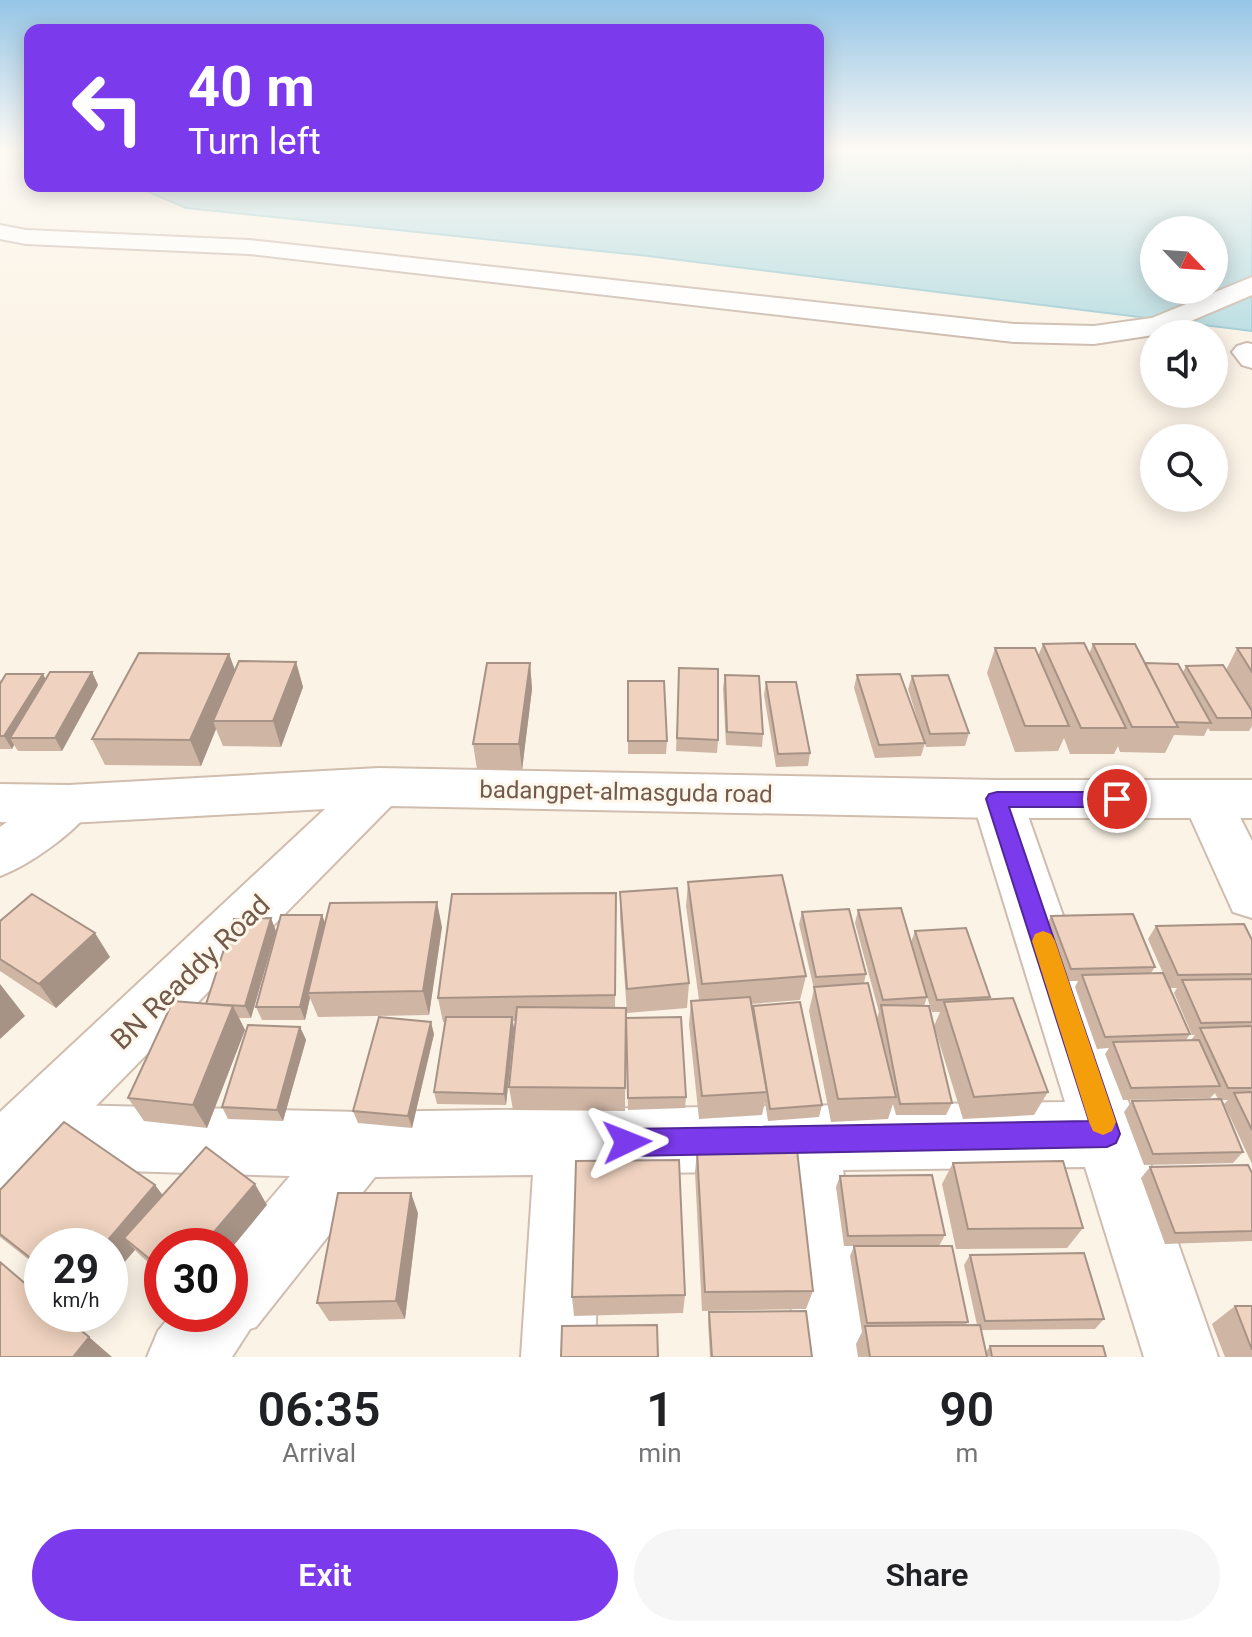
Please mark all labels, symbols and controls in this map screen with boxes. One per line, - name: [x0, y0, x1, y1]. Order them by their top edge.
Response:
- text: 40 m: [188, 54, 315, 120]
- icon: left: [56, 56, 160, 160]
- text: Turn left: [188, 121, 321, 163]
- north arrow: [1140, 216, 1228, 304]
- map controls: [1140, 216, 1228, 512]
- button: sound: [1140, 320, 1228, 408]
- button: search: [1140, 424, 1228, 512]
- pin: [1083, 765, 1151, 833]
- street label: badangpet-almasguda road: [479, 775, 773, 809]
- icon: arrive: [1095, 777, 1139, 821]
- street label: BN Readdy Road: [104, 888, 277, 1056]
- position arrow: [585, 1100, 669, 1184]
- speed limit sign: 30: [144, 1228, 248, 1332]
- text: 29: [53, 1246, 99, 1293]
- text: km/h: [53, 1288, 99, 1312]
- text: 06:35: [258, 1381, 380, 1438]
- text: 1: [646, 1381, 674, 1438]
- text: 90: [939, 1381, 994, 1438]
- text: Arrival: [282, 1438, 356, 1468]
- text: min: [638, 1438, 682, 1468]
- text: m: [955, 1438, 978, 1468]
- button: Exit: [32, 1529, 618, 1621]
- button: Share: [634, 1529, 1220, 1621]

